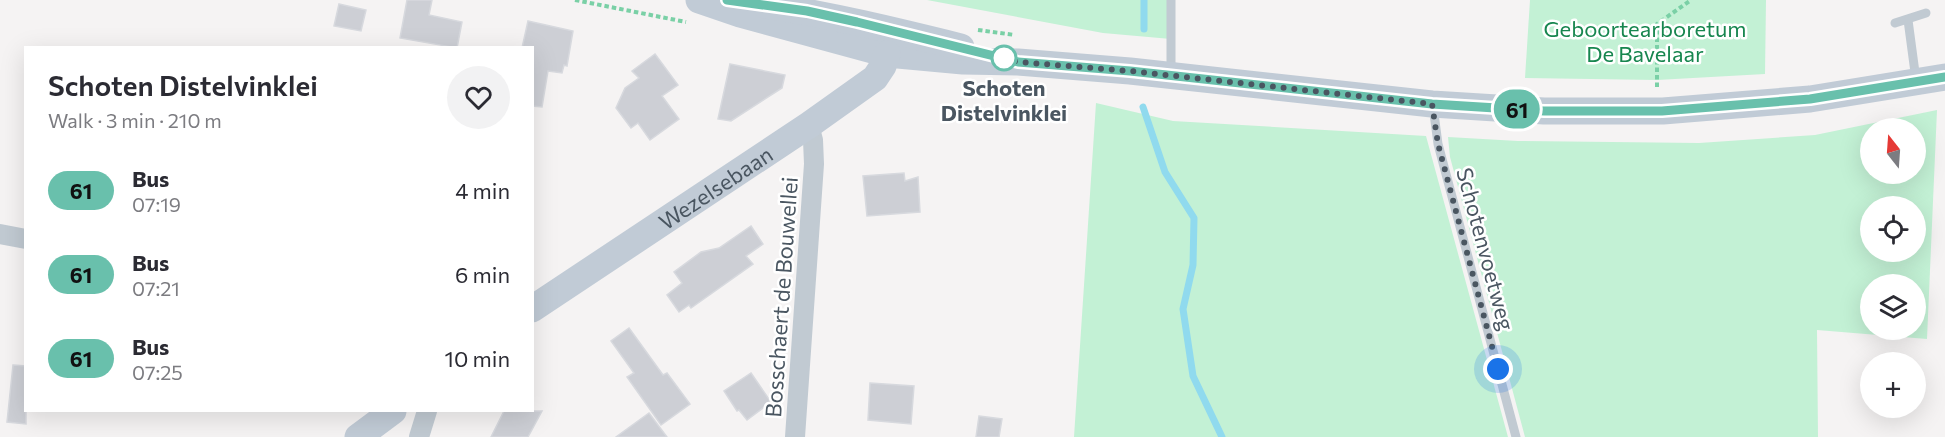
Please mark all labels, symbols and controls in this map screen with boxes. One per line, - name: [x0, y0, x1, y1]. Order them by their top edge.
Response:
- park label: Geboortearboretum De Bavelaar: [1543, 15, 1747, 67]
- marker: Schoten Distelvinklei: [991, 45, 1017, 71]
- button: heart: [447, 66, 510, 129]
- text: Schoten Distelvinklei: [48, 68, 318, 102]
- place label: Schoten Distelvinklei: [941, 74, 1067, 126]
- line badge: 61: [1490, 90, 1544, 128]
- text: 61: [1506, 97, 1528, 122]
- text: Walk · 3 min · 210 m: [48, 108, 222, 132]
- north arrow: [1860, 118, 1926, 184]
- map controls: [1860, 118, 1926, 418]
- street label: Wezelsebaan: [653, 140, 777, 235]
- text: Bus: [132, 165, 169, 192]
- street label: Schotenvoetweg: [1451, 165, 1521, 333]
- street label: Bosschaert de Bouwellei: [759, 176, 803, 418]
- text: 4 min: [455, 177, 510, 204]
- text: 61: [70, 178, 92, 203]
- text: 07:19: [132, 192, 181, 216]
- button: locate: [1860, 196, 1926, 262]
- text: Bus: [132, 249, 169, 276]
- text: 6 min: [455, 261, 510, 288]
- text: 61: [70, 262, 92, 287]
- button: layers: [1860, 274, 1926, 340]
- text: 07:21: [132, 276, 180, 300]
- text: Bus: [132, 333, 169, 360]
- text: 10 min: [445, 345, 510, 372]
- text: 61: [70, 346, 92, 371]
- button: +: [1860, 352, 1926, 418]
- your location: [1483, 354, 1513, 384]
- text: 07:25: [132, 360, 183, 384]

